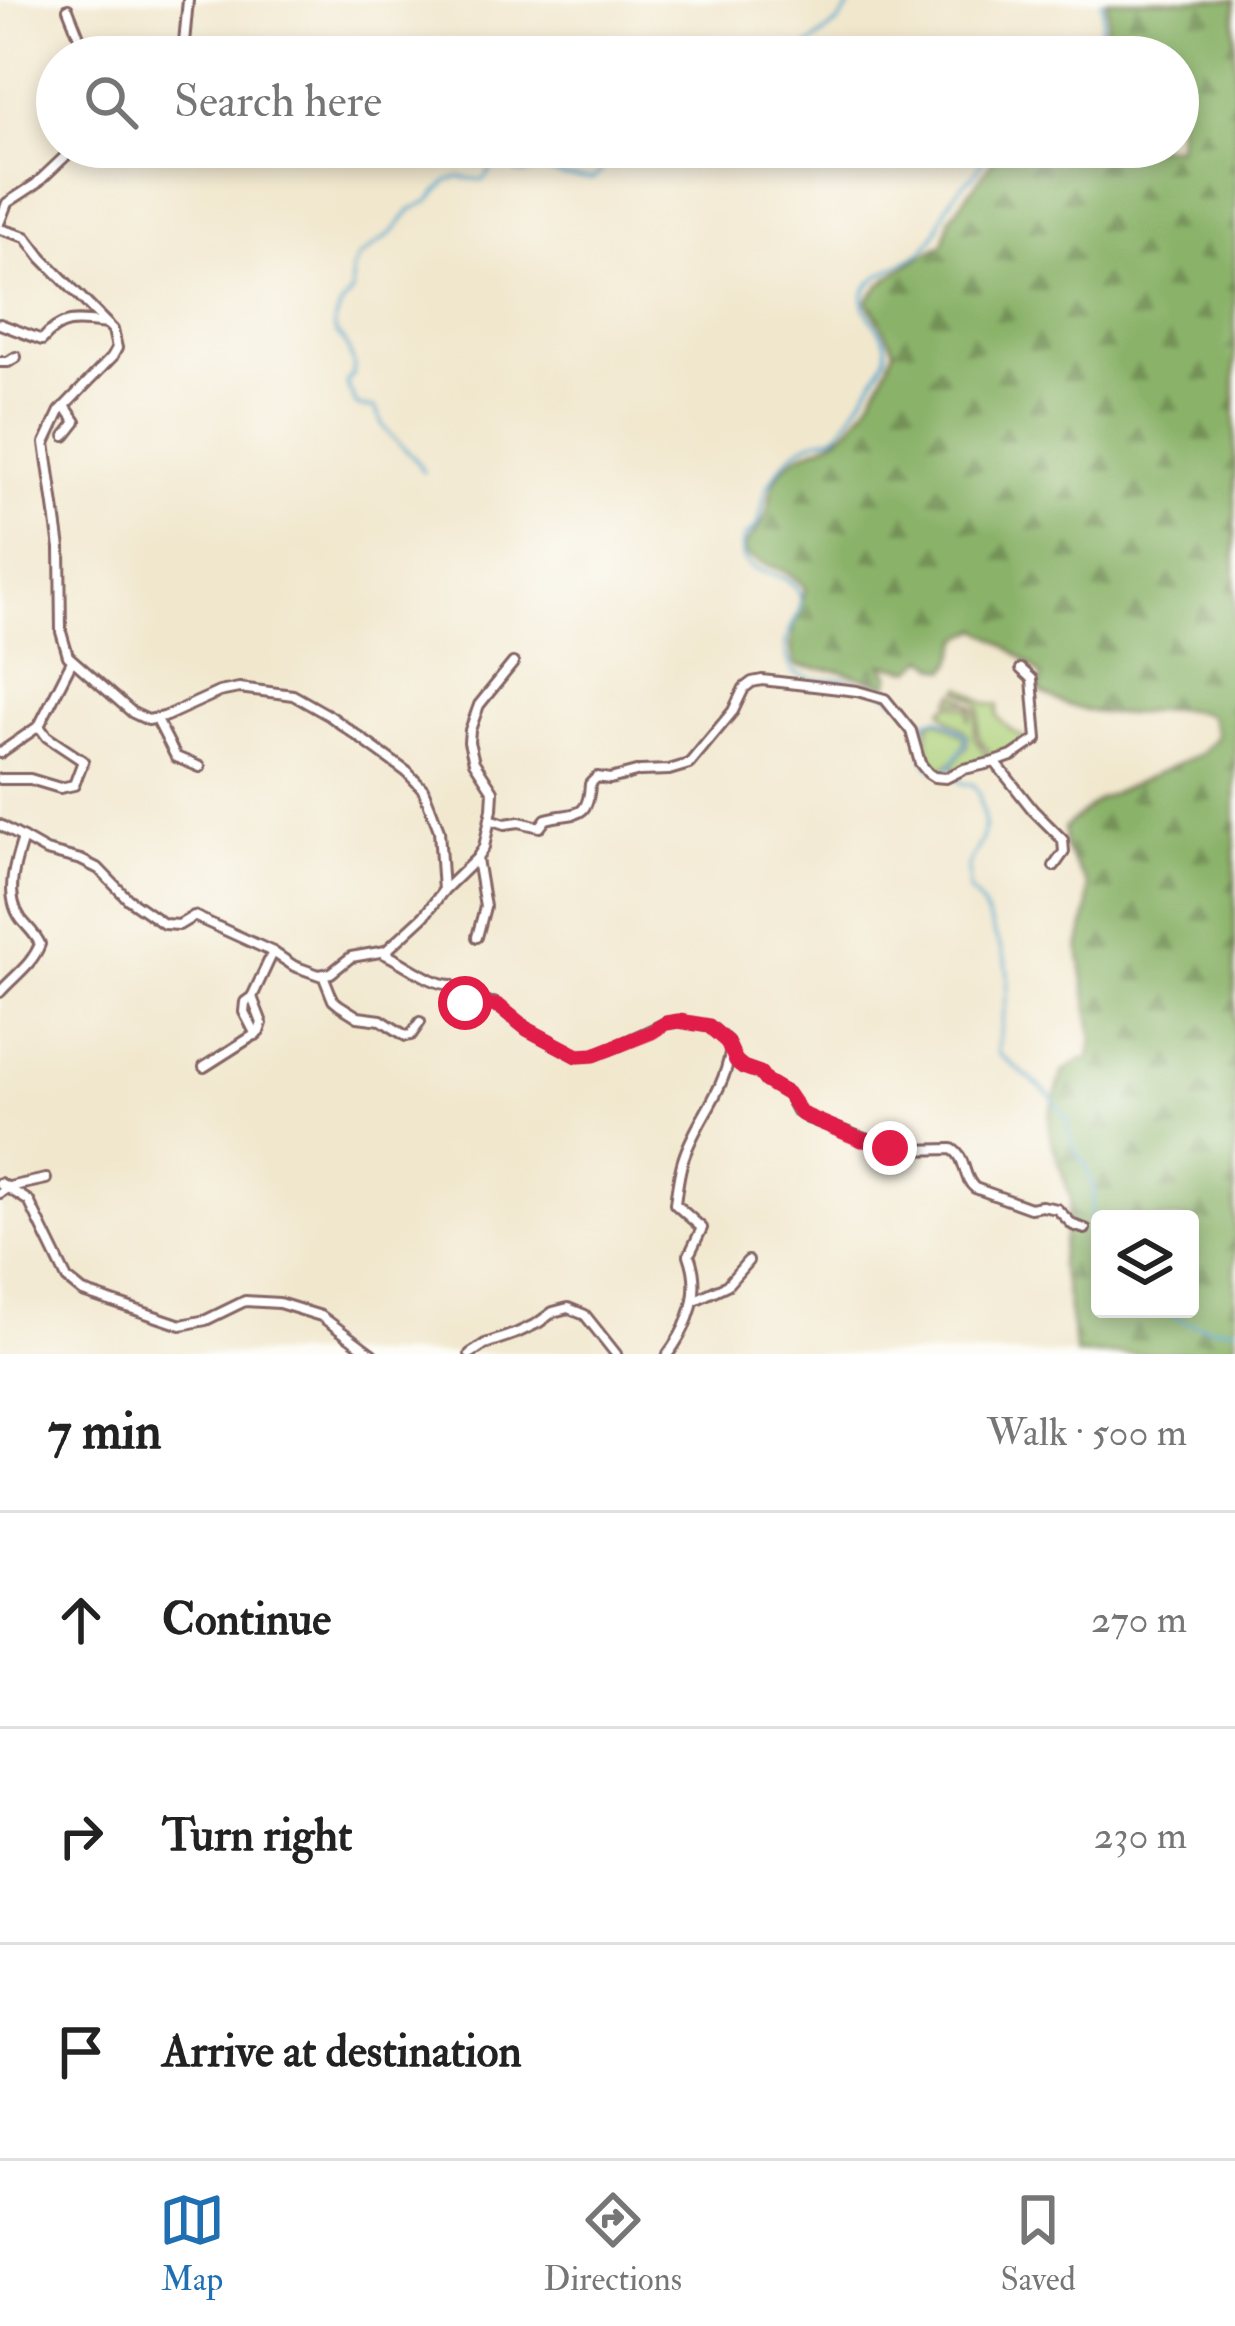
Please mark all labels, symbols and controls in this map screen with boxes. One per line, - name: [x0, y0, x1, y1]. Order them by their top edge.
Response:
- search box: [36, 36, 1199, 168]
- icon: search: [78, 69, 144, 135]
- text: Search here: [174, 74, 382, 130]
- route start: [438, 976, 492, 1030]
- route end: [863, 1121, 917, 1175]
- map controls: [1091, 1210, 1199, 1318]
- button: layers: [1091, 1210, 1199, 1318]
- text: 7 min: [48, 1400, 162, 1464]
- text: Walk · 500 m: [987, 1408, 1187, 1457]
- icon: ahead: [48, 1587, 114, 1653]
- text: Continue: [162, 1592, 331, 1648]
- text: 270 m: [1091, 1595, 1187, 1644]
- icon: right: [48, 1803, 114, 1869]
- text: Turn right: [162, 1808, 352, 1864]
- text: 230 m: [1094, 1811, 1187, 1860]
- icon: arrive: [48, 2019, 114, 2085]
- text: Arrive at destination: [162, 2024, 522, 2080]
- tab: Map: [159, 2187, 225, 2300]
- tab: Directions: [544, 2187, 682, 2300]
- tab: Saved: [1000, 2187, 1076, 2300]

